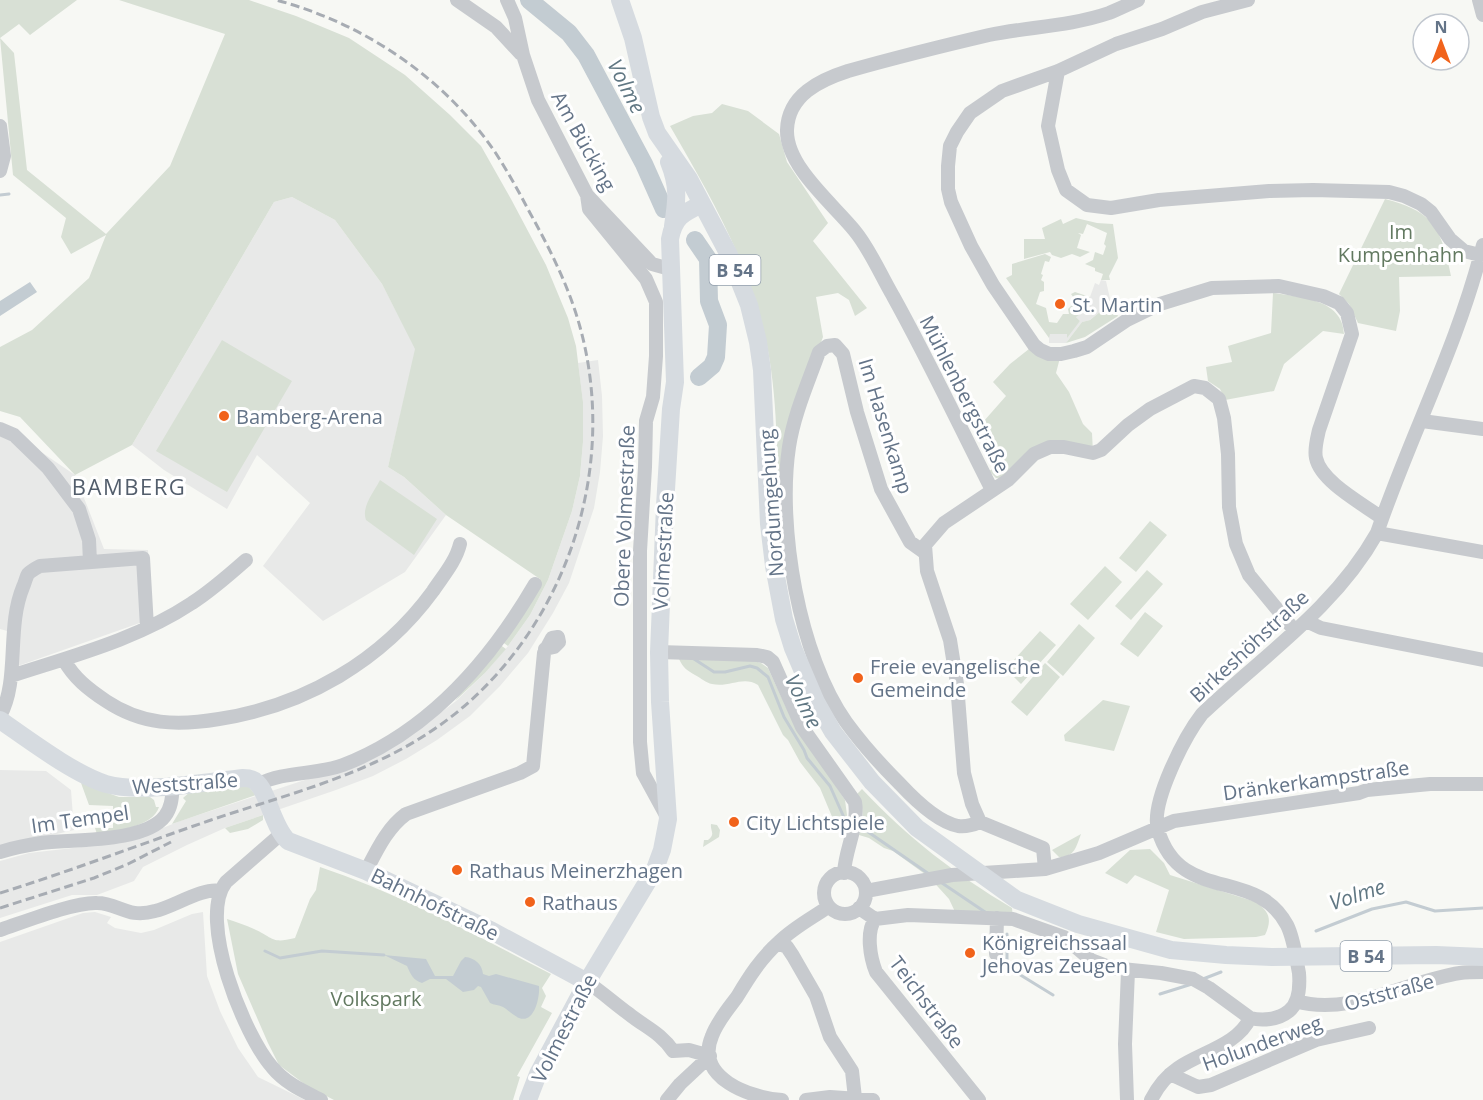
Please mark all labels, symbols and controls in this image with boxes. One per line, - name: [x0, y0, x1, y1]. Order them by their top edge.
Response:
- north arrow: [1411, 12, 1471, 72]
- text: N: [1434, 16, 1448, 38]
- water label: Volme: [601, 54, 653, 118]
- street label: Am Bücking: [546, 86, 622, 196]
- park label: Im Kumpenhahn: [1338, 218, 1464, 268]
- road number: B 54: [710, 255, 760, 285]
- place label: St. Martin: [1072, 291, 1162, 318]
- marker: St. Martin: [1053, 297, 1067, 311]
- street label: Mühlenbergstraße: [914, 311, 1016, 477]
- street label: Im Hasenkamp: [853, 355, 919, 497]
- place label: Bamberg-Arena: [236, 403, 383, 430]
- marker: Bamberg-Arena: [217, 409, 231, 423]
- street label: Obere Volmestraße: [607, 425, 641, 607]
- street label: Nordumgehung: [752, 428, 790, 578]
- district label: BAMBERG: [72, 471, 186, 501]
- street label: Volmestraße: [646, 491, 680, 611]
- street label: Birkeshöhstraße: [1184, 584, 1314, 708]
- place label: Freie evangelische Gemeinde: [870, 653, 1041, 703]
- water label: Volme: [779, 669, 829, 733]
- marker: Freie evangelische Gemeinde: [851, 671, 865, 685]
- street label: Dränkerkampstraße: [1221, 754, 1411, 806]
- street label: Weststraße: [131, 766, 239, 800]
- street label: Im Tempel: [29, 799, 131, 839]
- place label: City Lichtspiele: [746, 809, 885, 836]
- marker: City Lichtspiele: [727, 815, 741, 829]
- place label: Rathaus Meinerzhagen: [469, 857, 683, 884]
- street label: Bahnhofstraße: [367, 861, 503, 947]
- marker: Rathaus Meinerzhagen: [450, 863, 464, 877]
- water label: Volme: [1325, 872, 1389, 916]
- place label: Rathaus: [542, 889, 618, 916]
- marker: Rathaus: [523, 895, 537, 909]
- place label: Königreichssaal Jehovas Zeugen: [980, 929, 1128, 979]
- road number: B 54: [1340, 941, 1392, 971]
- marker: Königreichssaal Jehovas Zeugen: [963, 946, 977, 960]
- street label: Teichstraße: [883, 950, 971, 1054]
- street label: Oststraße: [1341, 967, 1437, 1017]
- street label: Volmestraße: [525, 969, 603, 1087]
- park label: Volkspark: [330, 985, 422, 1012]
- street label: Holunderweg: [1198, 1009, 1326, 1077]

